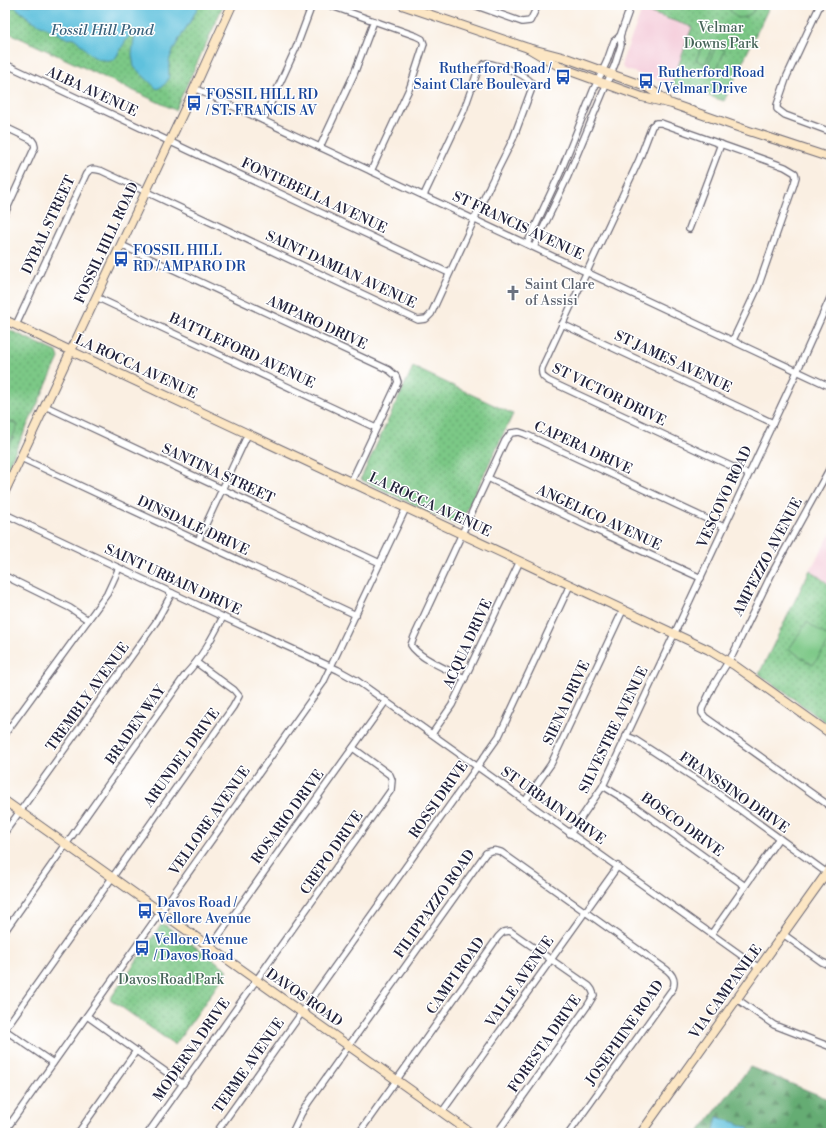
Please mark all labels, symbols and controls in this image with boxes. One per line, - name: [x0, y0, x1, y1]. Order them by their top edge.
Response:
- park label: Velmar Downs Park: [684, 19, 759, 53]
- water label: Fossil Hill Pond: [51, 21, 154, 40]
- place label: Rutherford Road / Saint Clare Boulevard: [414, 60, 552, 94]
- street label: ALBA AVENUE: [42, 63, 141, 121]
- place label: Rutherford Road / Velmar Drive: [657, 64, 765, 98]
- bus stop icon: Rutherford Road / Saint Clare Boulevard: [554, 68, 572, 86]
- bus stop icon: Rutherford Road / Velmar Drive: [637, 72, 655, 90]
- place label: FOSSIL HILL RD / ST. FRANCIS AV: [205, 86, 318, 120]
- bus stop icon: FOSSIL HILL RD / ST. FRANCIS AV: [185, 94, 203, 112]
- street label: FONTEBELLA AVENUE: [238, 154, 390, 238]
- street label: DYBAL STREET: [18, 173, 80, 277]
- street label: FOSSIL HILL ROAD: [71, 179, 143, 307]
- street label: ST FRANCIS AVENUE: [449, 188, 587, 264]
- street label: SAINT DAMIAN AVENUE: [263, 227, 419, 313]
- place label: FOSSIL HILL RD / AMPARO DR: [133, 242, 246, 276]
- bus stop icon: FOSSIL HILL RD / AMPARO DR: [112, 250, 130, 268]
- place label: Saint Clare of Assisi: [525, 276, 595, 310]
- church icon: Saint Clare of Assisi: [504, 284, 522, 302]
- street label: AMPARO DRIVE: [263, 291, 370, 354]
- street label: BATTLEFORD AVENUE: [165, 309, 318, 393]
- street label: ST JAMES AVENUE: [611, 327, 735, 397]
- street label: LA ROCCA AVENUE: [72, 331, 200, 403]
- street label: ST VICTOR DRIVE: [549, 360, 669, 430]
- street label: CAPERA DRIVE: [531, 417, 635, 479]
- street label: SANTINA STREET: [159, 440, 277, 508]
- street label: VESCOVO ROAD: [693, 443, 757, 552]
- street label: LA ROCCA AVENUE: [366, 469, 494, 541]
- street label: ANGELICO AVENUE: [533, 481, 664, 555]
- street label: DINSDALE DRIVE: [134, 492, 252, 560]
- street label: AMPEZZO AVENUE: [729, 495, 807, 620]
- street label: SAINT URBAIN DRIVE: [102, 540, 244, 620]
- street label: ACQUA DRIVE: [439, 596, 497, 693]
- street label: TREMBLY AVENUE: [42, 639, 134, 755]
- street label: SIENA DRIVE: [540, 658, 594, 748]
- street label: SILVESTRE AVENUE: [575, 664, 653, 796]
- street label: BRADEN WAY: [101, 681, 170, 769]
- street label: ARUNDEL DRIVE: [139, 705, 224, 812]
- street label: FRANSSINO DRIVE: [676, 748, 792, 838]
- street label: ROSSI DRIVE: [406, 758, 472, 842]
- street label: VELLORE AVENUE: [165, 763, 254, 880]
- street label: ST URBAIN DRIVE: [497, 763, 609, 849]
- street label: ROSARIO DRIVE: [248, 766, 328, 868]
- street label: BOSCO DRIVE: [636, 788, 727, 861]
- street label: CREPO DRIVE: [297, 808, 367, 898]
- street label: FILIPPAZZO ROAD: [391, 846, 479, 962]
- place label: Davos Road / Vellore Avenue: [156, 894, 251, 928]
- bus stop icon: Davos Road / Vellore Avenue: [136, 902, 154, 920]
- place label: Vellore Avenue / Davos Road: [153, 931, 248, 965]
- street label: VALLE AVENUE: [481, 933, 558, 1032]
- street label: CAMPI ROAD: [423, 934, 489, 1018]
- bus stop icon: Vellore Avenue / Davos Road: [133, 939, 151, 957]
- street label: VIA CAMPANILE: [685, 941, 766, 1044]
- street label: DAVOS ROAD: [262, 965, 346, 1031]
- park label: Davos Road Park: [118, 971, 225, 989]
- street label: JOSEPHINE ROAD: [581, 977, 668, 1090]
- street label: FORESTA DRIVE: [505, 992, 585, 1096]
- street label: MODERNA DRIVE: [150, 995, 234, 1105]
- street label: TERME AVENUE: [209, 1015, 289, 1117]

